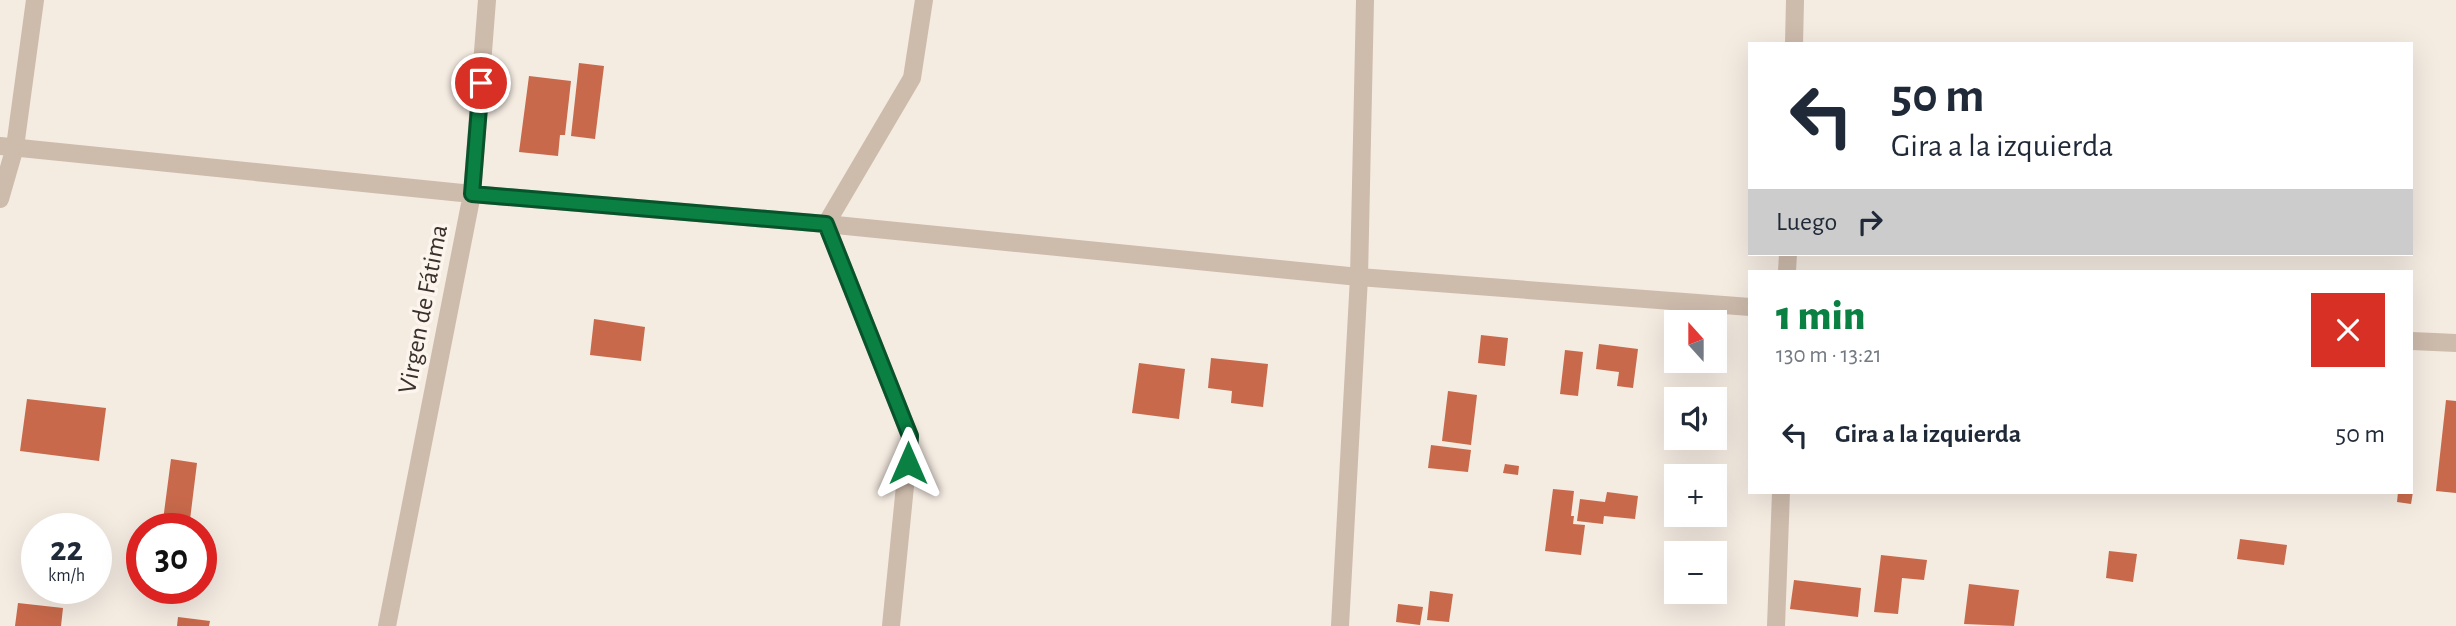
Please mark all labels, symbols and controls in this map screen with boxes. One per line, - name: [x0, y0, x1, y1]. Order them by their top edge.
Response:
- pin: [451, 53, 511, 113]
- icon: arrive: [462, 64, 500, 102]
- icon: left: [1776, 70, 1867, 161]
- text: 50 m: [1891, 72, 1985, 121]
- text: Gira a la izquierda: [1891, 130, 2113, 162]
- icon: right: [1851, 203, 1889, 241]
- text: Luego: [1776, 209, 1837, 235]
- street label: Virgen de Fátima: [394, 222, 452, 396]
- button: close: [2311, 293, 2385, 367]
- text: 1 min: [1776, 295, 1865, 337]
- north arrow: [1664, 310, 1727, 373]
- map controls: [1664, 310, 1727, 604]
- text: 130 m · 13:21: [1776, 344, 1882, 367]
- button: sound: [1664, 387, 1727, 450]
- icon: left: [1776, 416, 1814, 454]
- text: Gira a la izquierda: [1835, 421, 2021, 447]
- text: 50 m: [2335, 421, 2385, 447]
- position arrow: [871, 426, 945, 500]
- button: +: [1664, 464, 1727, 527]
- speed limit sign: 30: [126, 513, 217, 604]
- text: 22: [50, 532, 83, 567]
- button: −: [1664, 541, 1727, 604]
- text: km/h: [48, 567, 85, 585]

